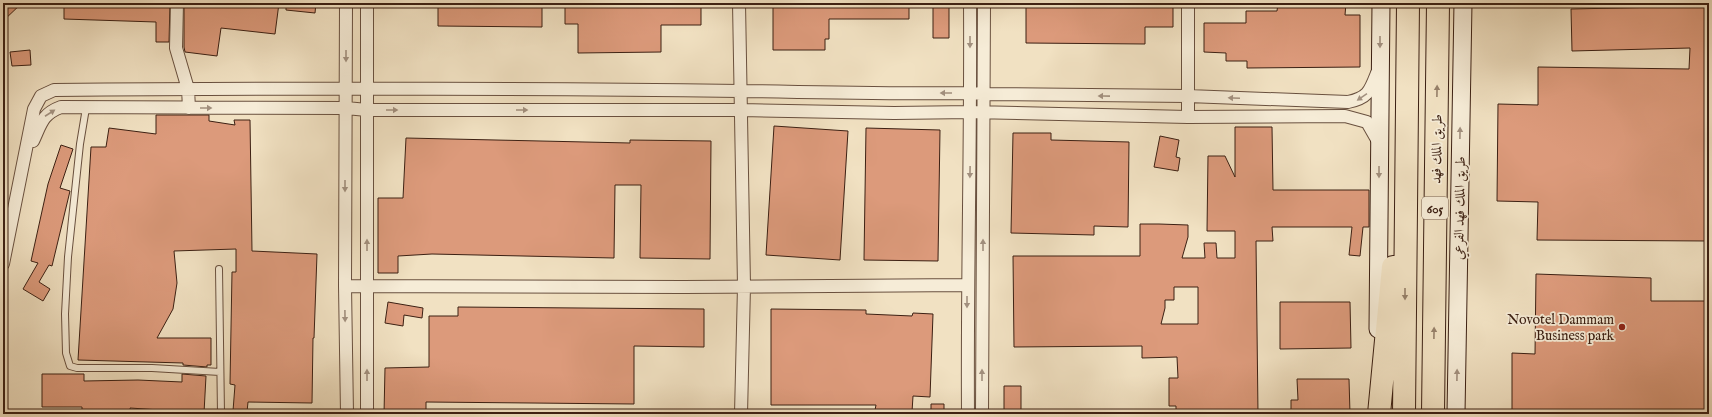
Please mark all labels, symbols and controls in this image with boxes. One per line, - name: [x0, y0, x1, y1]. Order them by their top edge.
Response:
- one-way arrow: [967, 36, 973, 49]
- one-way arrow: [1377, 36, 1383, 49]
- one-way arrow: [343, 50, 349, 63]
- one-way arrow: [1434, 84, 1440, 97]
- one-way arrow: [939, 90, 952, 96]
- one-way arrow: [1097, 93, 1110, 99]
- one-way arrow: [1357, 93, 1368, 100]
- one-way arrow: [1227, 95, 1240, 101]
- one-way arrow: [200, 105, 213, 111]
- one-way arrow: [386, 107, 399, 113]
- one-way arrow: [516, 107, 529, 113]
- one-way arrow: [45, 109, 55, 117]
- street label: طريق الملك فهد: [1427, 114, 1447, 184]
- one-way arrow: [1456, 127, 1463, 139]
- street label: طريق الملك فهد الفرعي: [1450, 156, 1472, 260]
- one-way arrow: [966, 166, 973, 178]
- one-way arrow: [1376, 166, 1382, 179]
- one-way arrow: [342, 180, 348, 193]
- road number: 605: [1422, 197, 1448, 219]
- one-way arrow: [364, 238, 370, 251]
- one-way arrow: [980, 238, 986, 251]
- one-way arrow: [1402, 288, 1408, 301]
- one-way arrow: [964, 296, 970, 309]
- one-way arrow: [342, 310, 348, 323]
- place label: Novotel Dammam Business park: [1507, 311, 1614, 345]
- marker: Novotel Dammam Business park: [1617, 322, 1627, 332]
- one-way arrow: [1431, 326, 1437, 339]
- one-way arrow: [364, 368, 370, 381]
- one-way arrow: [979, 368, 985, 381]
- one-way arrow: [1454, 368, 1460, 381]

